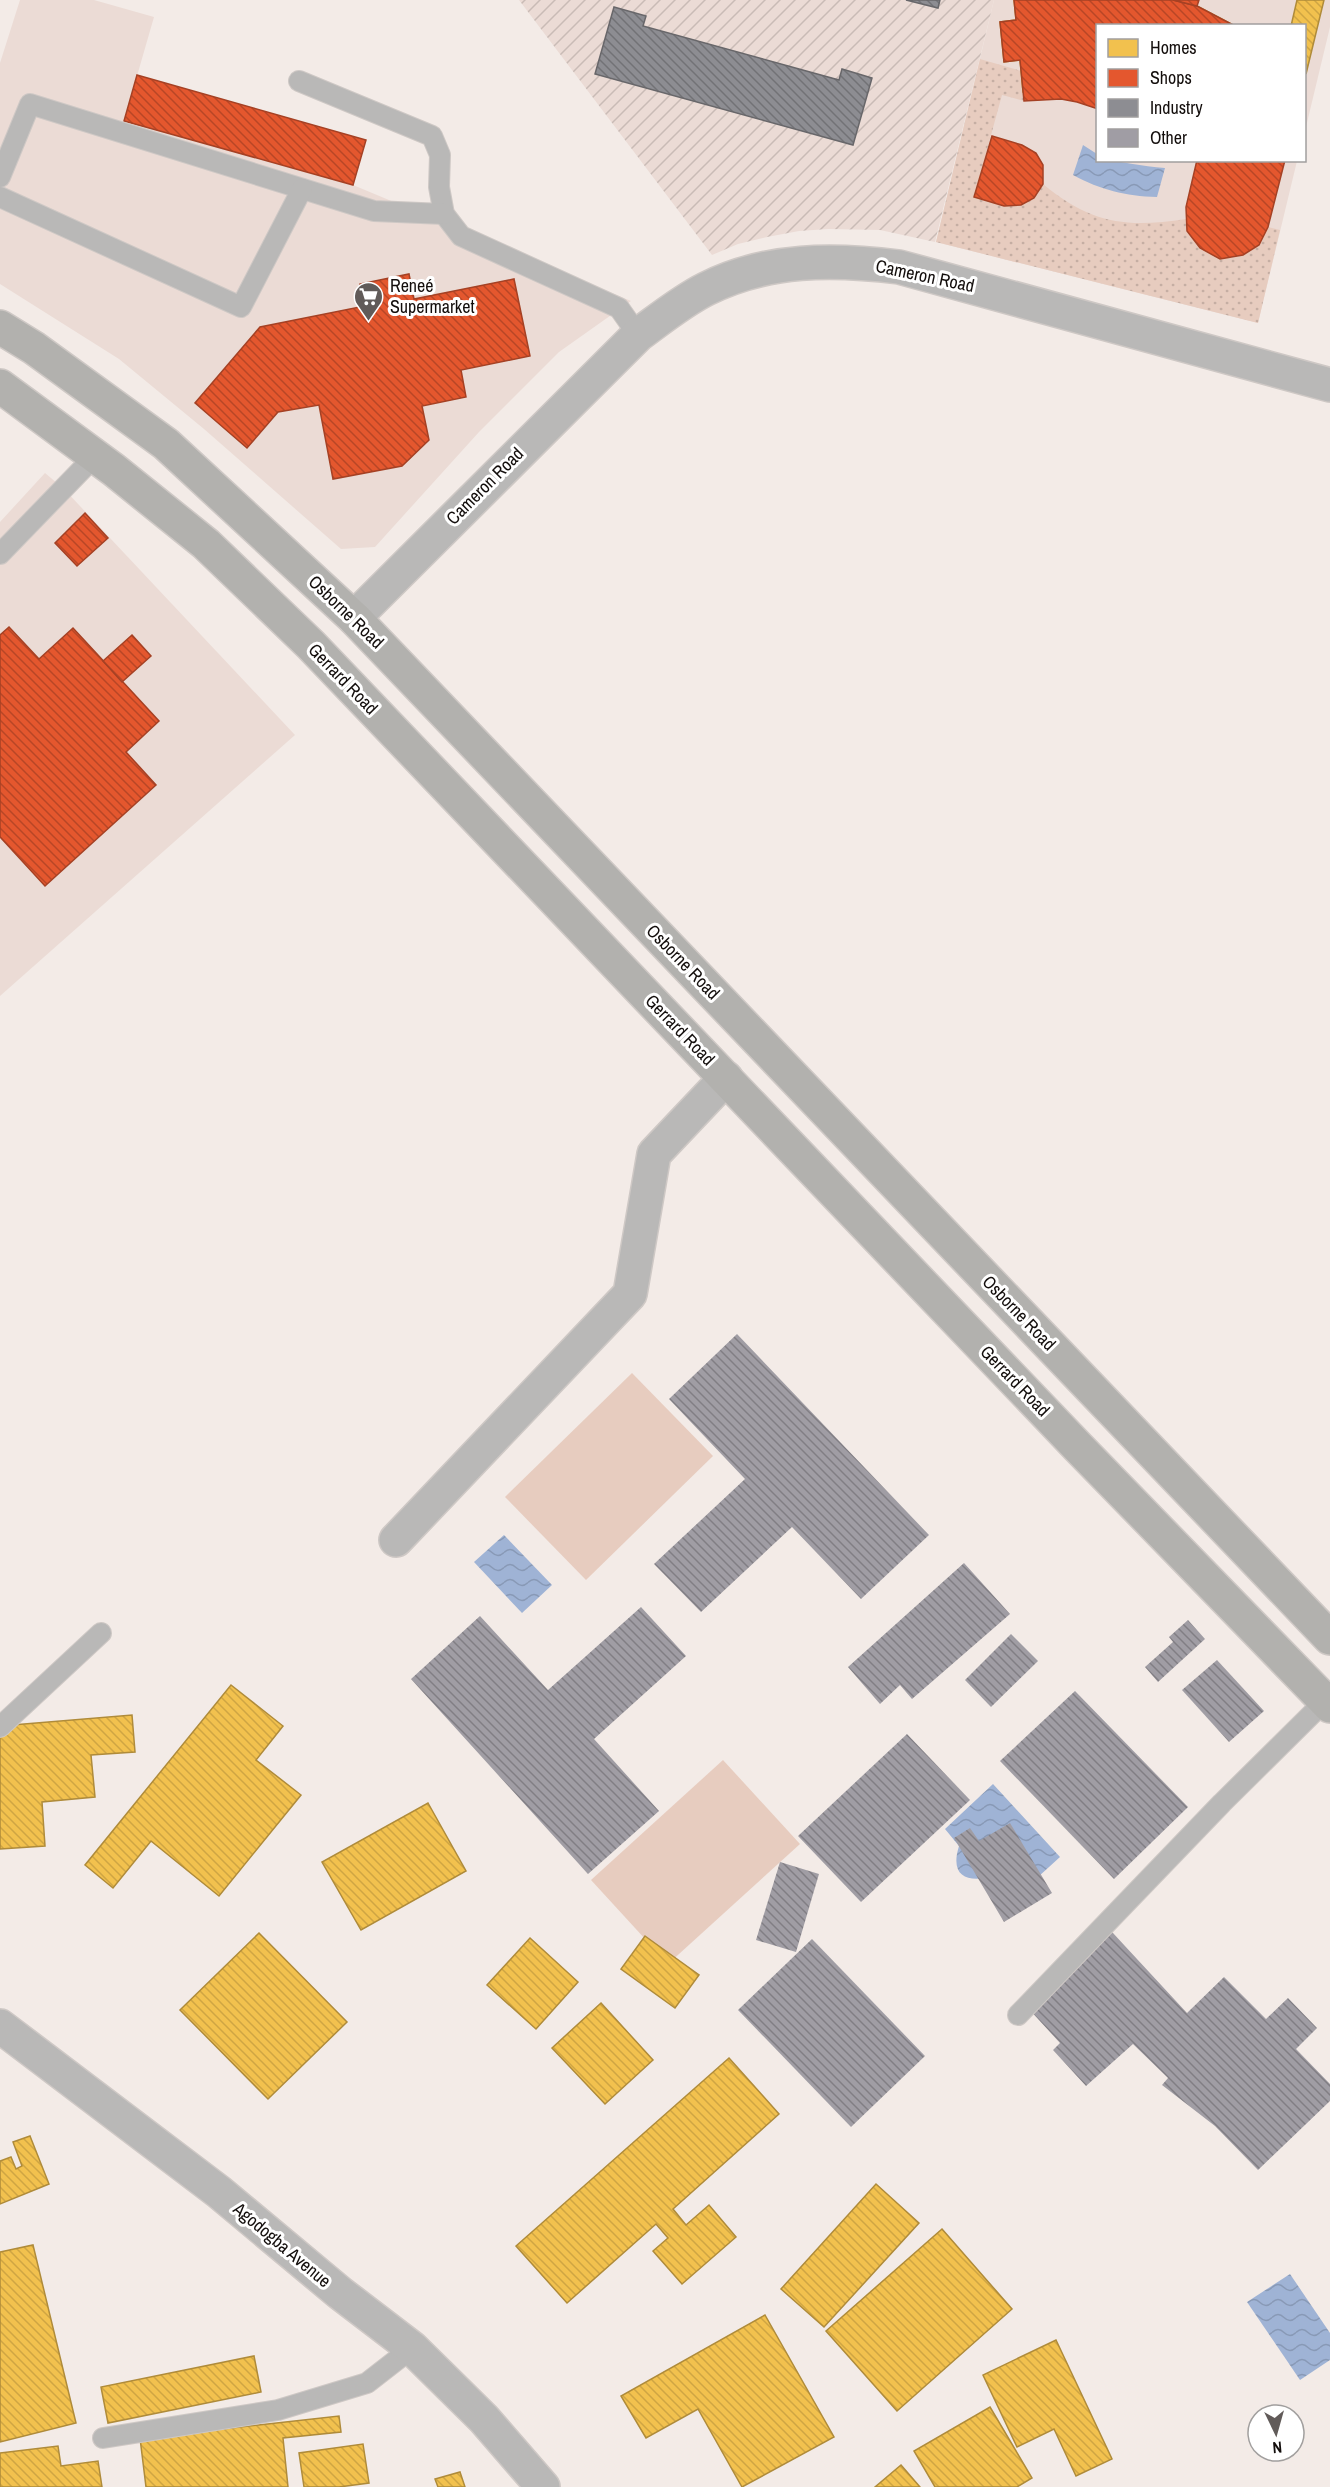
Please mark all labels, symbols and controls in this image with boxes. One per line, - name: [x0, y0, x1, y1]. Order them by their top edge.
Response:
- legend: [1096, 24, 1306, 162]
- text: Homes: [1150, 35, 1197, 60]
- text: Shops: [1150, 65, 1192, 90]
- text: Industry: [1150, 95, 1203, 120]
- text: Other: [1150, 125, 1187, 150]
- street label: Cameron Road: [874, 253, 977, 298]
- place label: Reneé Supermarket: [390, 273, 475, 319]
- supermarket icon: Reneé Supermarket: [353, 280, 385, 322]
- street label: Cameron Road: [440, 441, 529, 530]
- street label: Osborne Road: [303, 569, 390, 654]
- street label: Gerrard Road: [303, 638, 384, 720]
- street label: Osborne Road: [641, 918, 726, 1005]
- street label: Gerrard Road: [640, 989, 721, 1071]
- street label: Osborne Road: [977, 1269, 1062, 1356]
- street label: Gerrard Road: [975, 1340, 1056, 1422]
- street label: Agodogba Avenue: [227, 2196, 336, 2293]
- north arrow: [1246, 2403, 1306, 2463]
- text: N: [1272, 2437, 1283, 2459]

